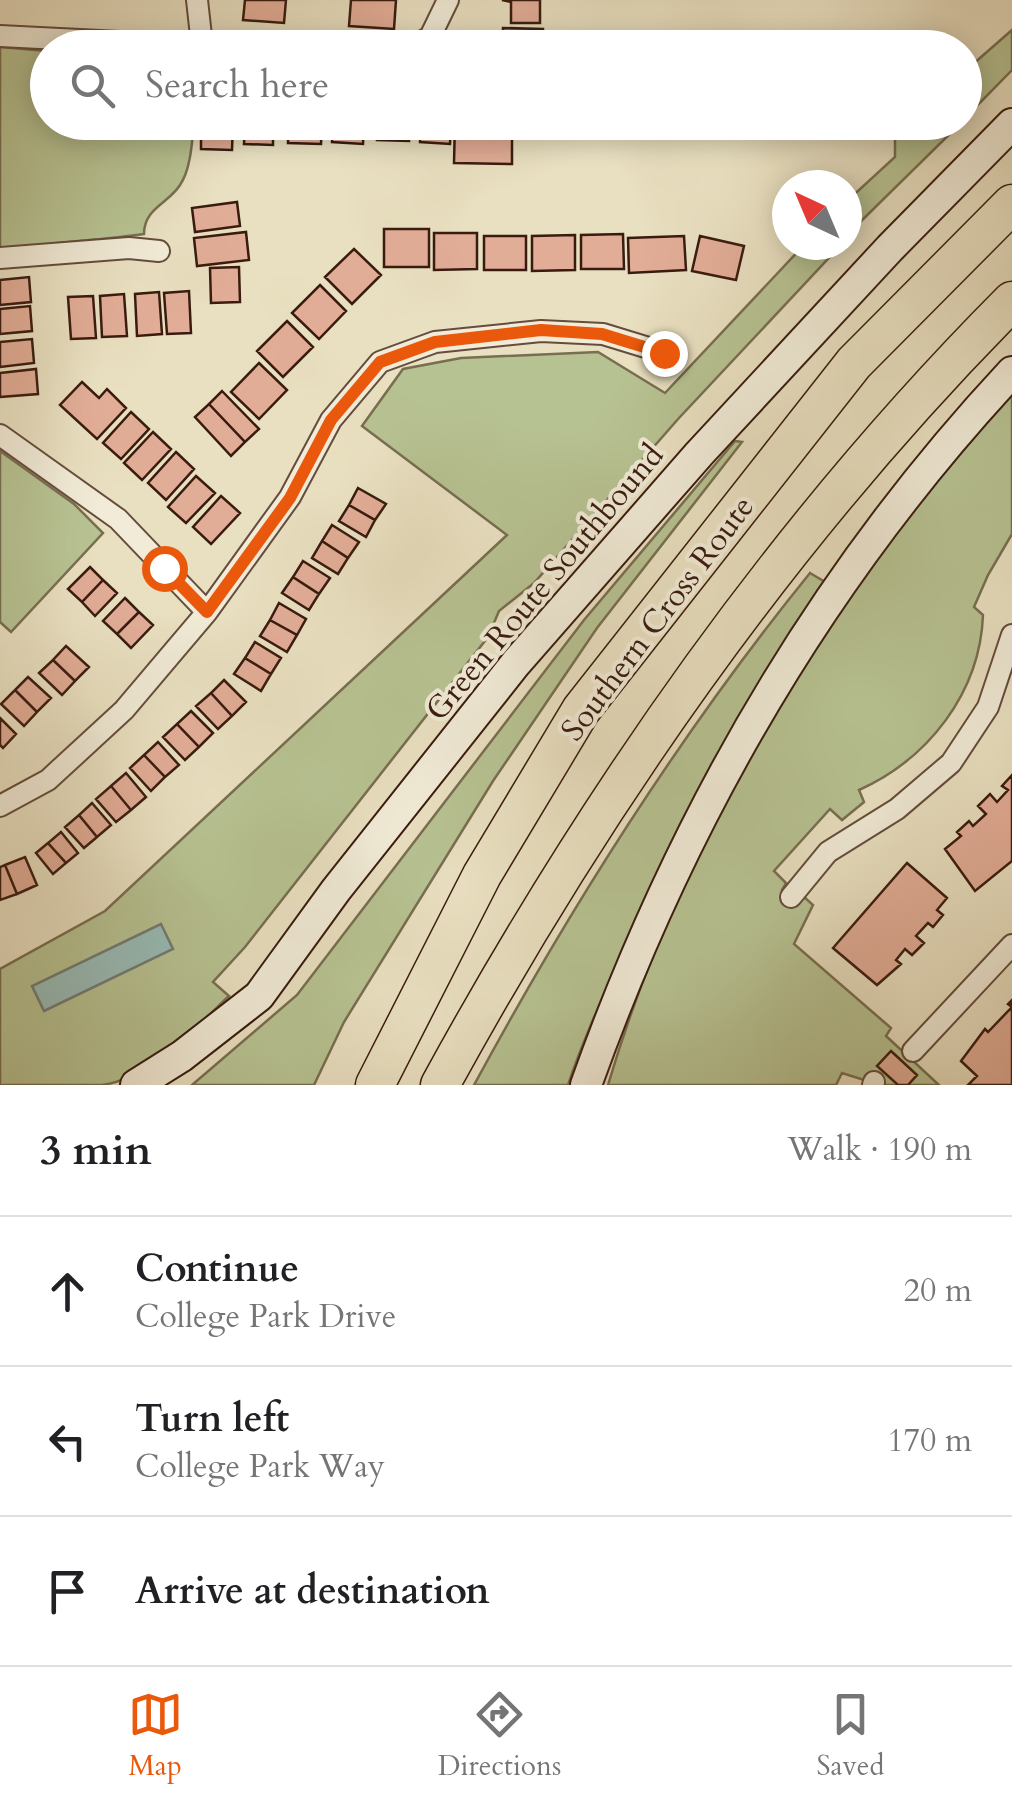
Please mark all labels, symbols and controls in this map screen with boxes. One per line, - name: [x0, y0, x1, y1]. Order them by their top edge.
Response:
- search box: [30, 30, 982, 140]
- icon: search: [65, 58, 120, 113]
- text: Search here: [145, 59, 329, 111]
- north arrow: [772, 170, 862, 260]
- route end: [642, 331, 688, 377]
- street label: Green Route Southbound: [416, 435, 674, 730]
- street label: Southern Cross Route: [551, 487, 765, 750]
- route start: [142, 546, 188, 592]
- text: 3 min: [40, 1122, 152, 1179]
- text: Walk · 190 m: [787, 1128, 972, 1172]
- text: Continue: [135, 1243, 299, 1295]
- icon: ahead: [40, 1264, 95, 1319]
- text: 20 m: [904, 1269, 972, 1313]
- text: College Park Drive: [135, 1295, 396, 1339]
- text: Turn left: [135, 1393, 289, 1445]
- icon: left: [40, 1414, 95, 1469]
- text: 170 m: [887, 1419, 972, 1463]
- text: College Park Way: [135, 1445, 385, 1489]
- icon: arrive: [40, 1564, 95, 1619]
- text: Arrive at destination: [135, 1565, 490, 1617]
- tab: Map: [128, 1687, 183, 1785]
- tab: Directions: [438, 1687, 561, 1785]
- tab: Saved: [816, 1687, 884, 1785]

